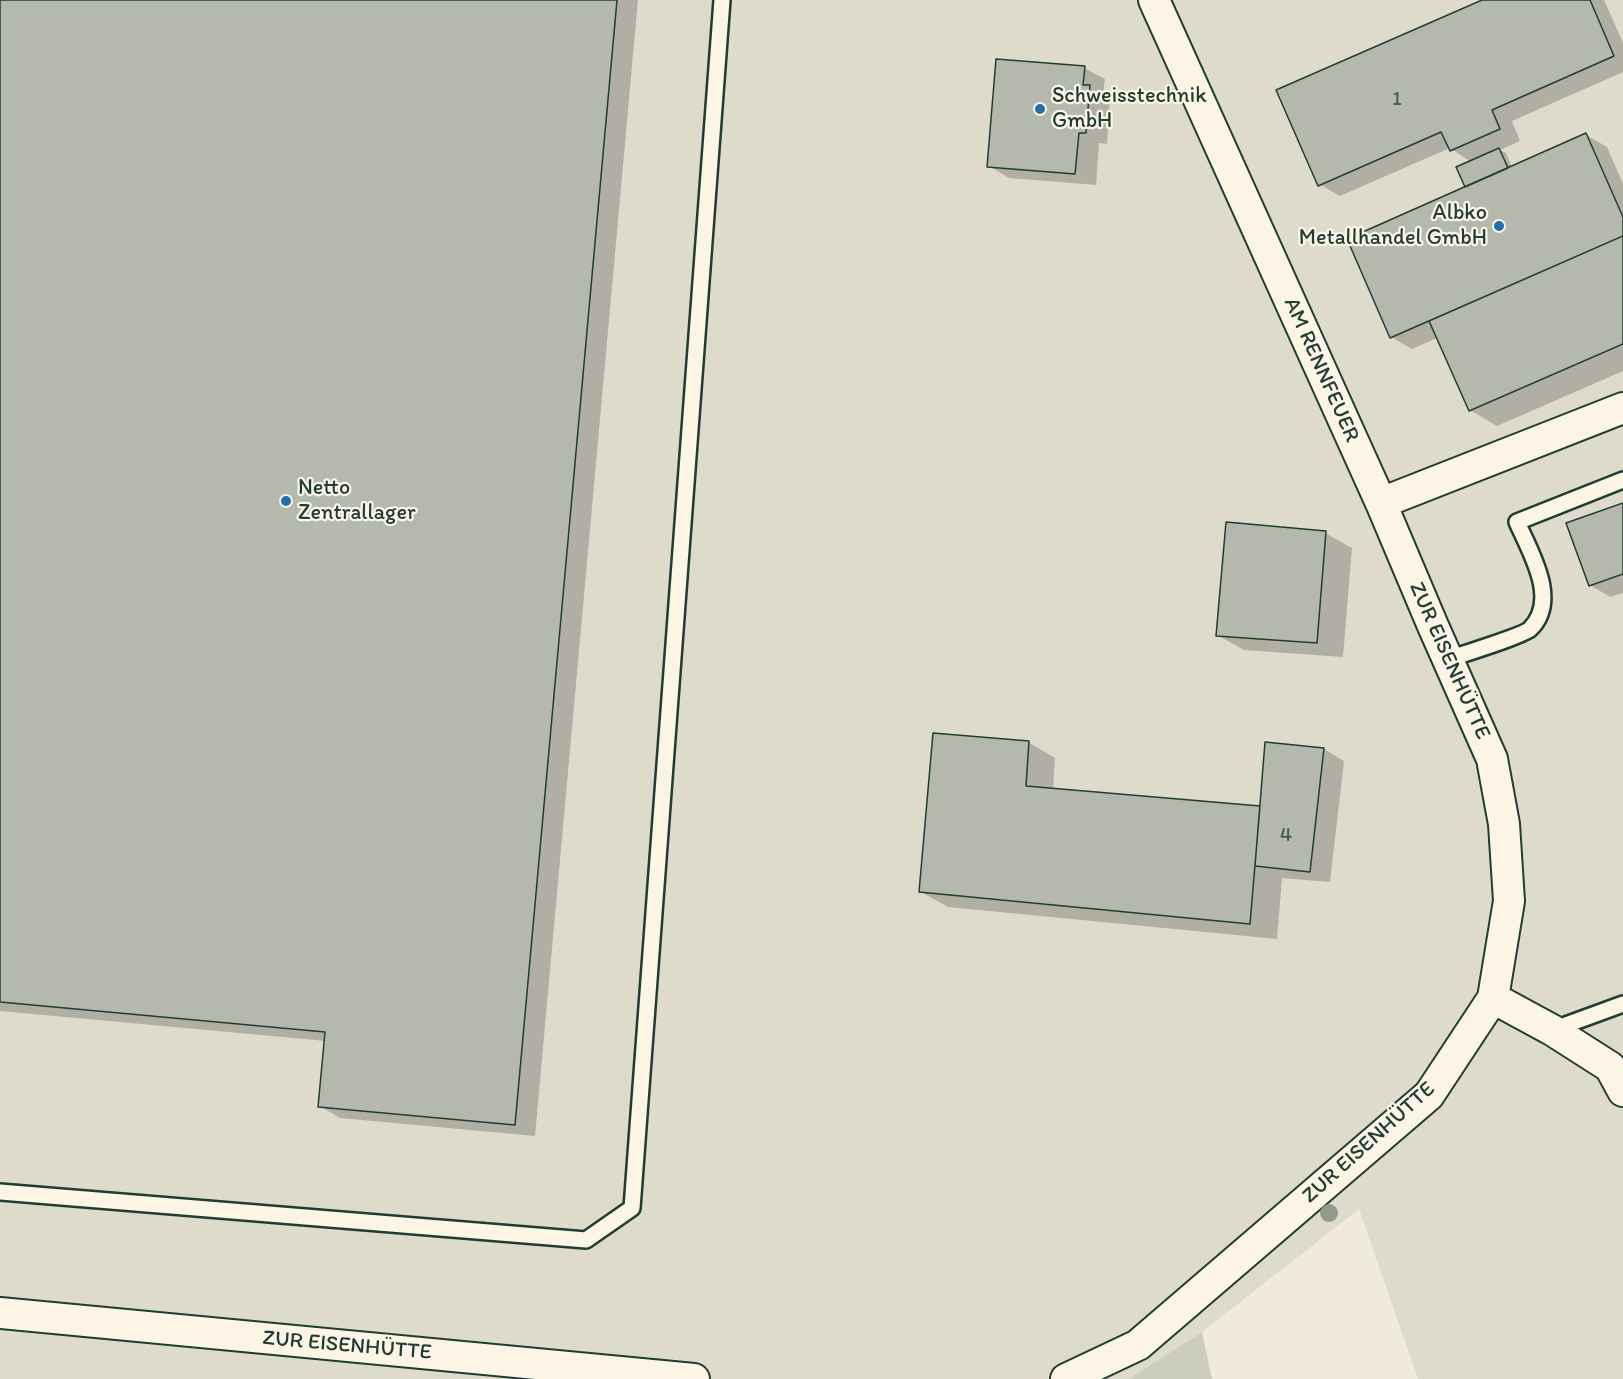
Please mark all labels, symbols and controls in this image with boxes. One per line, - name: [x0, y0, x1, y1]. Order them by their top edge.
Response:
- place label: Schweisstechnik GmbH: [1052, 83, 1207, 134]
- house number: 1: [1392, 88, 1402, 112]
- marker: Schweisstechnik GmbH: [1033, 102, 1047, 116]
- place label: Albko Metallhandel GmbH: [1299, 200, 1487, 252]
- marker: Albko Metallhandel GmbH: [1492, 219, 1506, 233]
- street label: AM RENNFEUER: [1277, 294, 1365, 446]
- place label: Netto Zentrallager: [298, 475, 416, 526]
- marker: Netto Zentrallager: [279, 494, 293, 508]
- street label: ZUR EISENHÜTTE: [1402, 578, 1496, 744]
- house number: 4: [1280, 824, 1292, 848]
- street label: ZUR EISENHÜTTE: [1297, 1076, 1441, 1210]
- street label: ZUR EISENHÜTTE: [261, 1325, 433, 1367]

